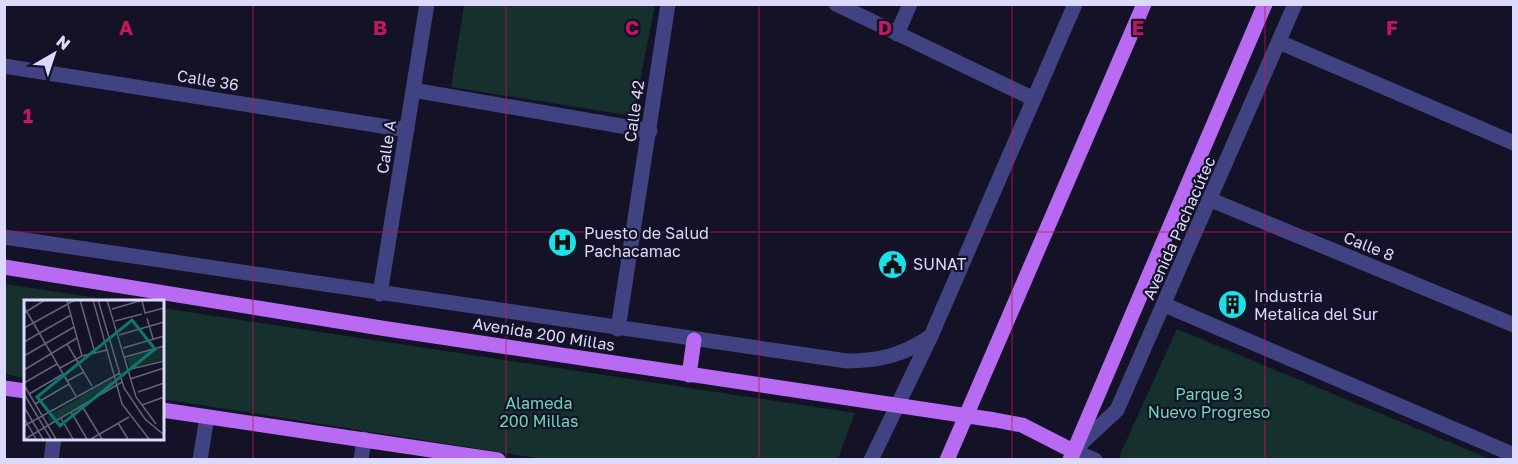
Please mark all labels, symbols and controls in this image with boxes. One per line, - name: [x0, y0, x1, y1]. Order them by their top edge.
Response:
- text: A: [119, 15, 133, 39]
- text: B: [373, 15, 387, 39]
- text: C: [625, 15, 639, 39]
- text: D: [878, 15, 892, 39]
- text: E: [1132, 15, 1144, 39]
- text: F: [1386, 15, 1398, 39]
- north arrow: [24, 24, 84, 84]
- text: N: [52, 31, 74, 54]
- street label: Calle 36: [176, 65, 240, 95]
- street label: Calle 42: [620, 79, 648, 143]
- text: 1: [23, 103, 33, 127]
- street label: Calle A: [372, 118, 400, 175]
- street label: Avenida Pachacútec: [1138, 153, 1220, 303]
- place label: Puesto de Salud Pachacamac: [584, 223, 709, 261]
- hospital icon: Puesto de Salud Pachacamac: [547, 226, 579, 258]
- street label: Calle 8: [1341, 227, 1397, 265]
- public building icon: SUNAT: [876, 248, 908, 280]
- place label: SUNAT: [913, 254, 967, 274]
- place label: Industria Metalica del Sur: [1254, 286, 1378, 324]
- building icon: Industria Metalica del Sur: [1217, 289, 1249, 321]
- inset map: [24, 300, 164, 440]
- street label: Avenida 200 Millas: [472, 313, 616, 355]
- park label: Parque 3 Nuevo Progreso: [1148, 384, 1270, 422]
- park label: Alameda 200 Millas: [500, 393, 578, 431]

